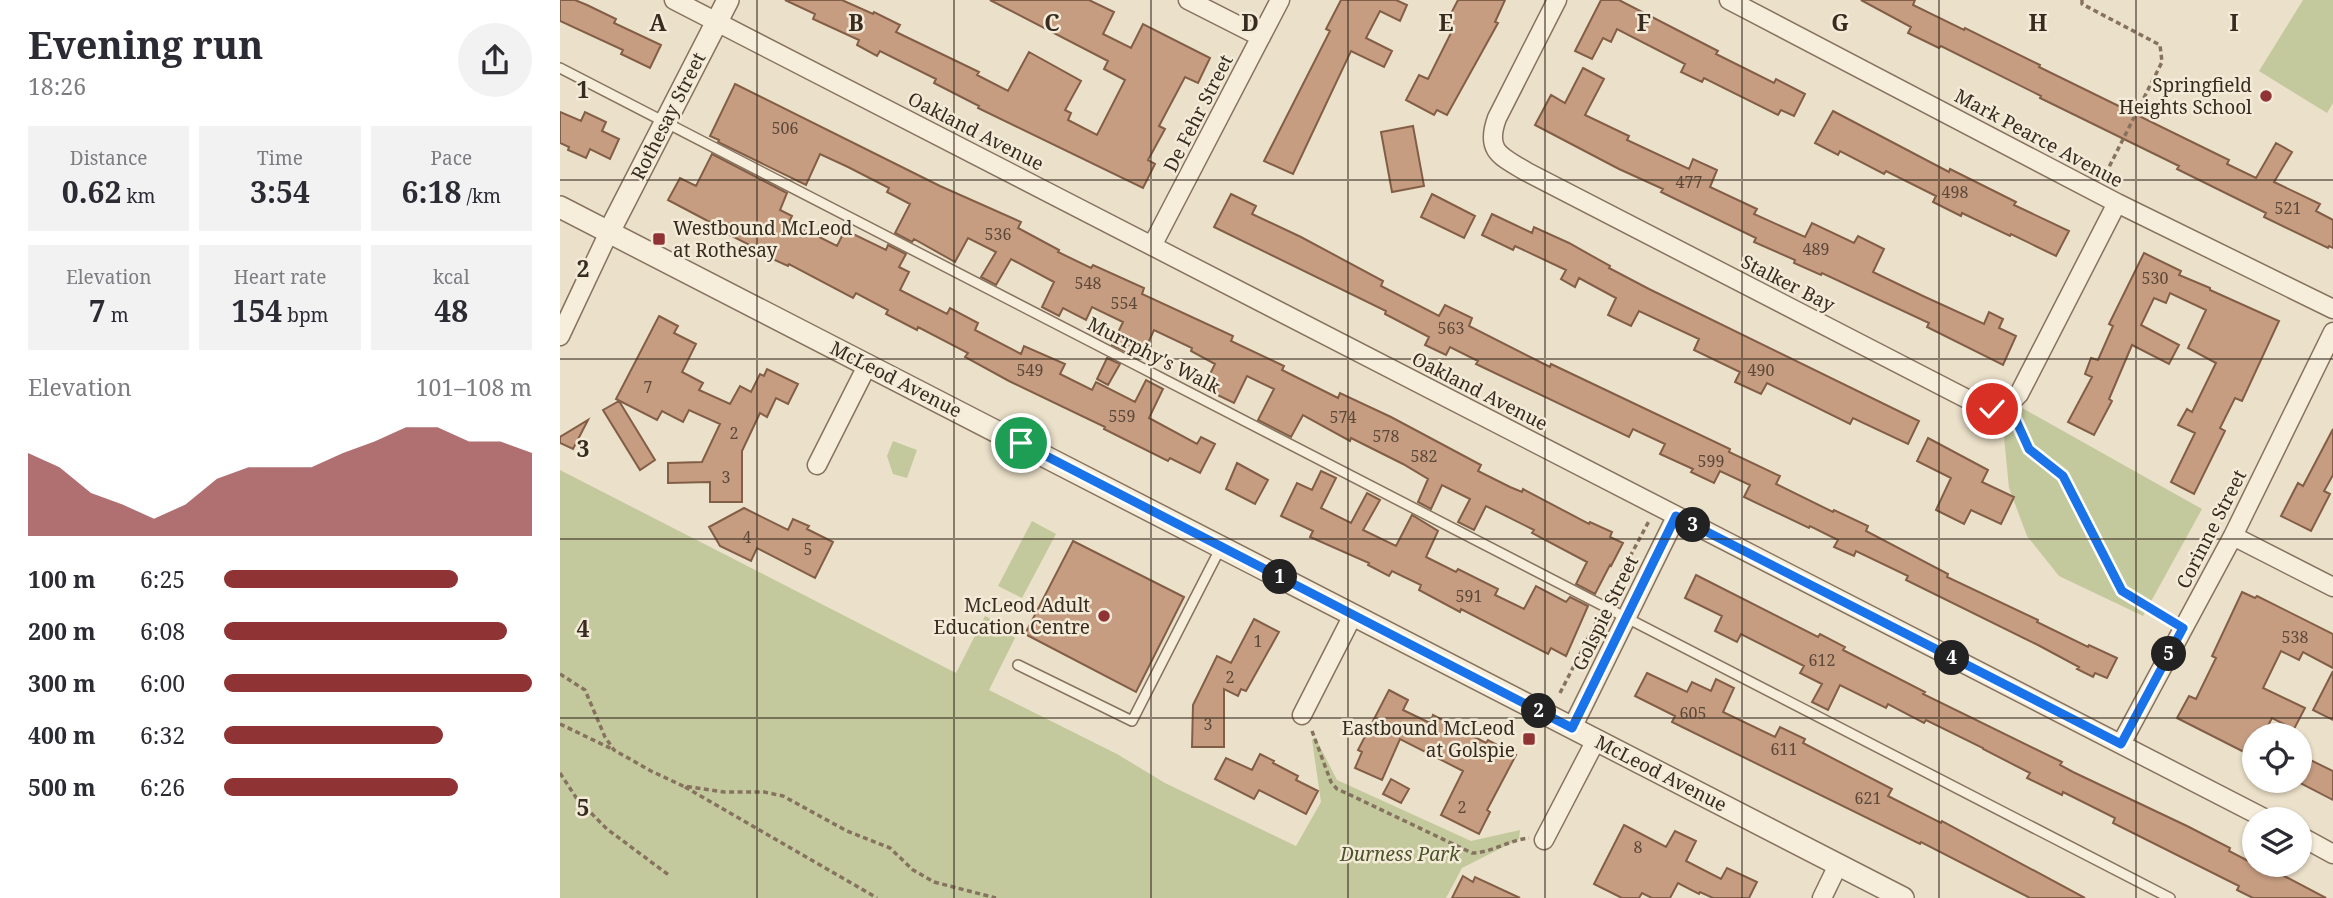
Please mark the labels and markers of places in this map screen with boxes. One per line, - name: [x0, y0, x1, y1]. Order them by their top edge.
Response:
- place label: Springfield Heights School: [2119, 72, 2252, 120]
- marker: Springfield Heights School: [2258, 88, 2274, 104]
- place label: Westbound McLeod at Rothesay: [673, 215, 853, 263]
- marker: Westbound McLeod at Rothesay: [651, 231, 667, 247]
- pin: [1962, 379, 2022, 439]
- pin: [991, 413, 1051, 473]
- pin: 3: [1676, 508, 1710, 542]
- pin: 1: [1262, 560, 1298, 594]
- place label: McLeod Adult Education Centre: [934, 592, 1090, 640]
- marker: McLeod Adult Education Centre: [1096, 608, 1112, 624]
- pin: 5: [2152, 636, 2186, 672]
- pin: 4: [1934, 640, 1970, 676]
- pin: 2: [1522, 694, 1556, 728]
- place label: Eastbound McLeod at Golspie: [1342, 715, 1515, 763]
- marker: Eastbound McLeod at Golspie: [1521, 731, 1537, 747]

